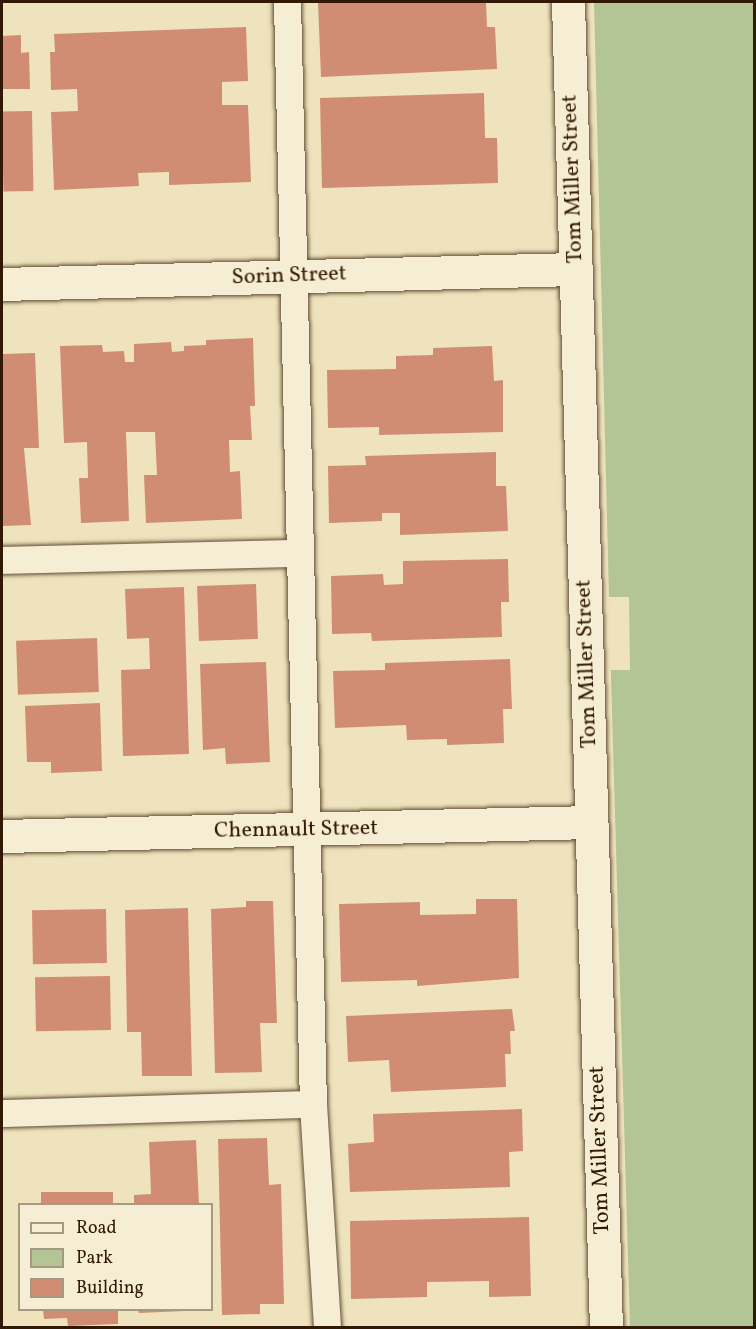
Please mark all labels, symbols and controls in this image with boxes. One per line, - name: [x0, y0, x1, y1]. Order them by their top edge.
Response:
- street label: Tom Miller Street: [557, 94, 589, 264]
- street label: Sorin Street: [231, 261, 347, 291]
- street label: Tom Miller Street: [571, 579, 603, 749]
- street label: Chennault Street: [214, 815, 378, 845]
- street label: Tom Miller Street: [584, 1065, 616, 1235]
- legend: [18, 1203, 213, 1311]
- text: Road: [76, 1216, 117, 1241]
- text: Park: [76, 1246, 113, 1271]
- text: Building: [76, 1276, 144, 1301]

